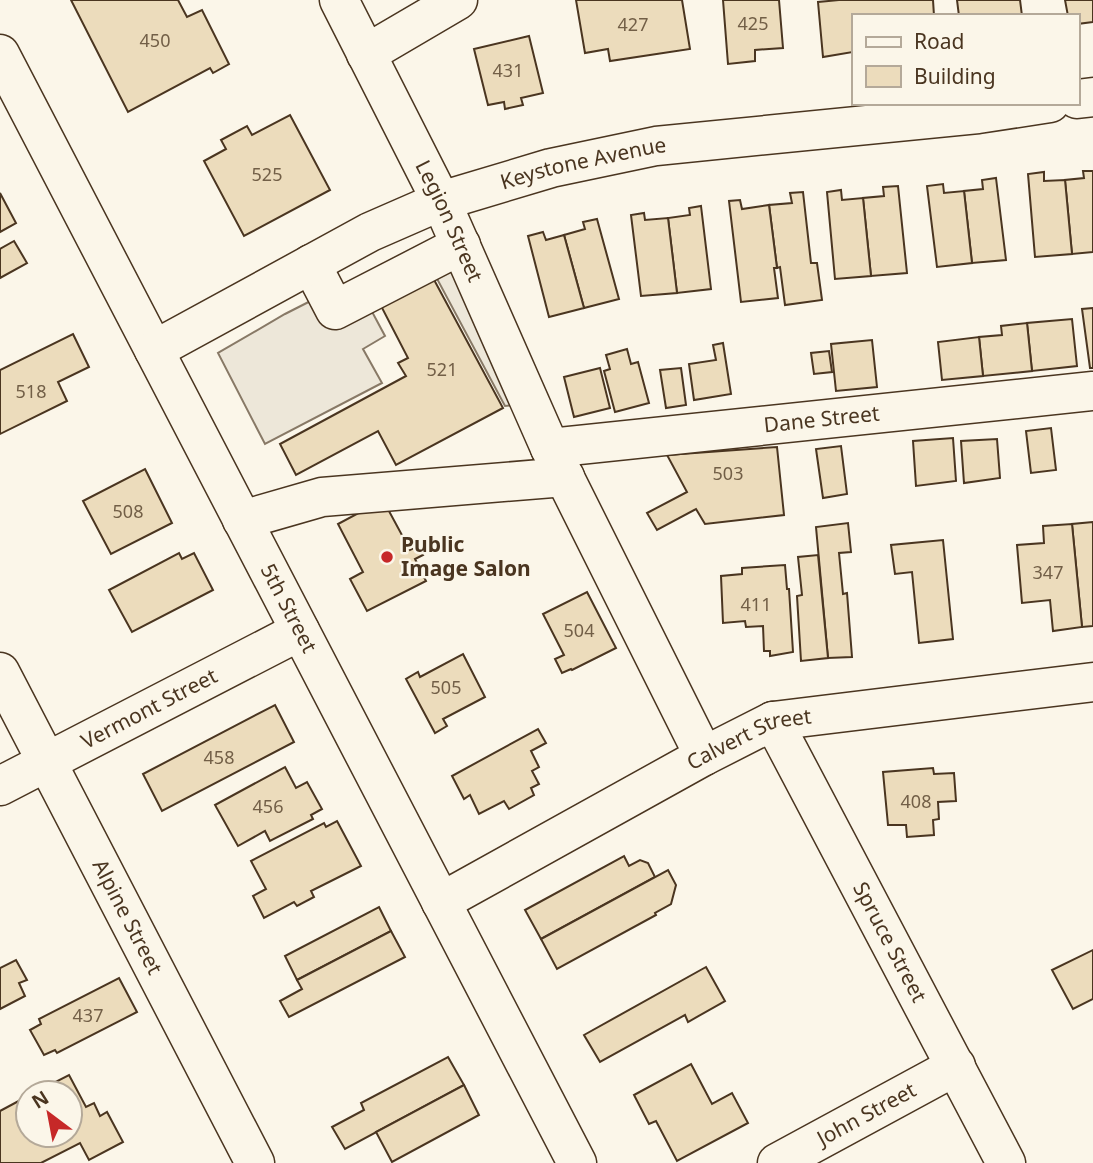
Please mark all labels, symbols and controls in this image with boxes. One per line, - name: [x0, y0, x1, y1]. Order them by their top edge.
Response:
- house number: 425: [738, 11, 768, 35]
- house number: 427: [618, 12, 648, 36]
- legend: [852, 14, 1079, 105]
- text: Road: [914, 27, 964, 55]
- house number: 450: [140, 28, 170, 52]
- house number: 431: [493, 58, 523, 82]
- text: Building: [914, 62, 996, 90]
- street label: Keystone Avenue: [497, 130, 667, 195]
- street label: Legion Street: [410, 155, 490, 286]
- house number: 525: [252, 162, 282, 186]
- house number: 521: [427, 357, 457, 381]
- house number: 518: [16, 379, 46, 403]
- street label: Dane Street: [762, 398, 881, 438]
- house number: 503: [713, 461, 743, 485]
- house number: 508: [113, 499, 143, 523]
- place label: Public Image Salon: [401, 530, 531, 582]
- marker: Public Image Salon: [379, 549, 395, 565]
- street label: 5th Street: [255, 559, 324, 658]
- house number: 347: [1033, 560, 1063, 584]
- house number: 411: [741, 592, 771, 616]
- house number: 504: [564, 618, 594, 642]
- street label: Vermont Street: [76, 661, 222, 755]
- house number: 505: [431, 675, 461, 699]
- street label: Calvert Street: [681, 701, 813, 776]
- house number: 458: [204, 745, 234, 769]
- house number: 408: [901, 789, 931, 813]
- house number: 456: [253, 794, 283, 818]
- street label: Alpine Street: [87, 854, 170, 979]
- street label: Spruce Street: [847, 877, 934, 1007]
- house number: 437: [73, 1003, 103, 1027]
- street label: John Street: [810, 1075, 921, 1153]
- north arrow: [14, 1079, 84, 1149]
- text: N: [27, 1084, 53, 1115]

